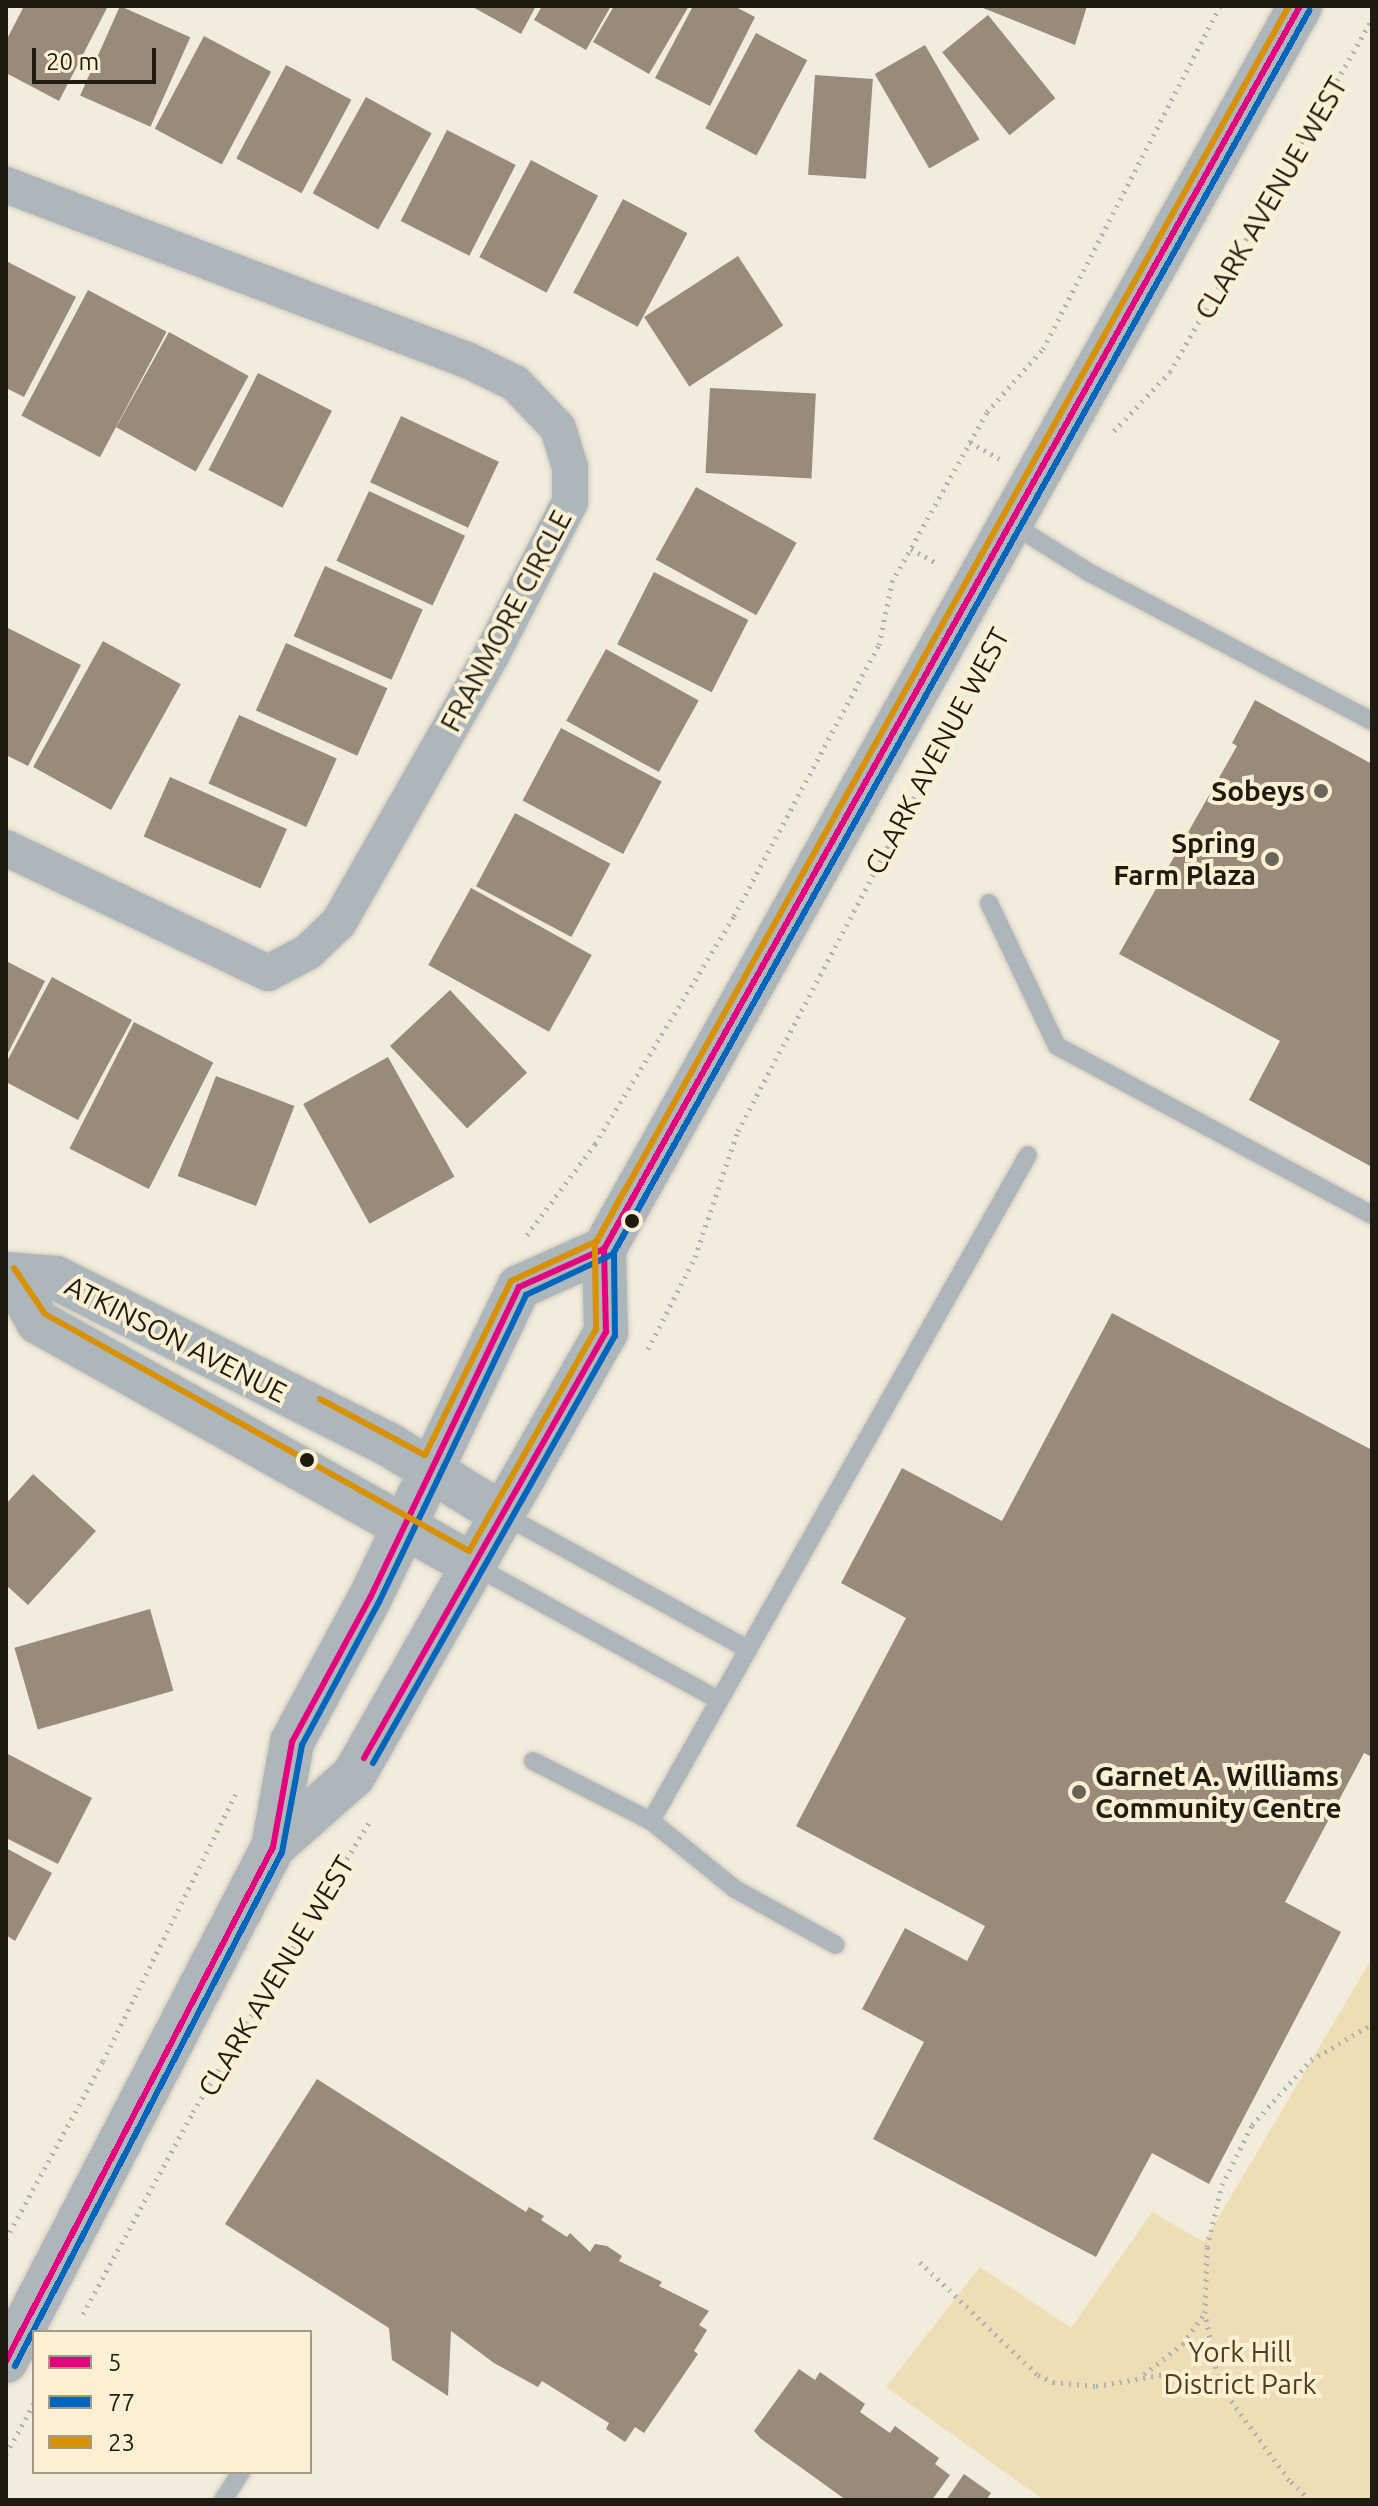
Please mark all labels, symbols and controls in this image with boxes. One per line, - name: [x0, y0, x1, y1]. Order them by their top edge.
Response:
- scale bar: [36, 32, 160, 82]
- text: 20 m: [46, 48, 99, 75]
- street label: CLARK AVENUE WEST: [1188, 71, 1354, 325]
- street label: FRANMORE CIRCLE: [434, 505, 578, 737]
- street label: CLARK AVENUE WEST: [858, 622, 1016, 880]
- place label: Sobeys: [1211, 774, 1305, 808]
- marker: Sobeys: [1312, 782, 1330, 800]
- place label: Spring Farm Plaza: [1113, 826, 1256, 892]
- marker: Spring Farm Plaza: [1263, 850, 1281, 868]
- unlabelled marker: [624, 1213, 640, 1229]
- street label: ATKINSON AVENUE: [60, 1269, 292, 1409]
- unlabelled marker: [299, 1452, 315, 1468]
- place label: Garnet A. Williams Community Centre: [1095, 1759, 1342, 1825]
- marker: Garnet A. Williams Community Centre: [1070, 1783, 1088, 1801]
- street label: CLARK AVENUE WEST: [191, 1850, 361, 2102]
- legend: [32, 2330, 312, 2474]
- park label: York Hill District Park: [1163, 2335, 1317, 2401]
- text: 5: [108, 2349, 122, 2376]
- text: 77: [108, 2389, 135, 2416]
- text: 23: [108, 2429, 135, 2456]

